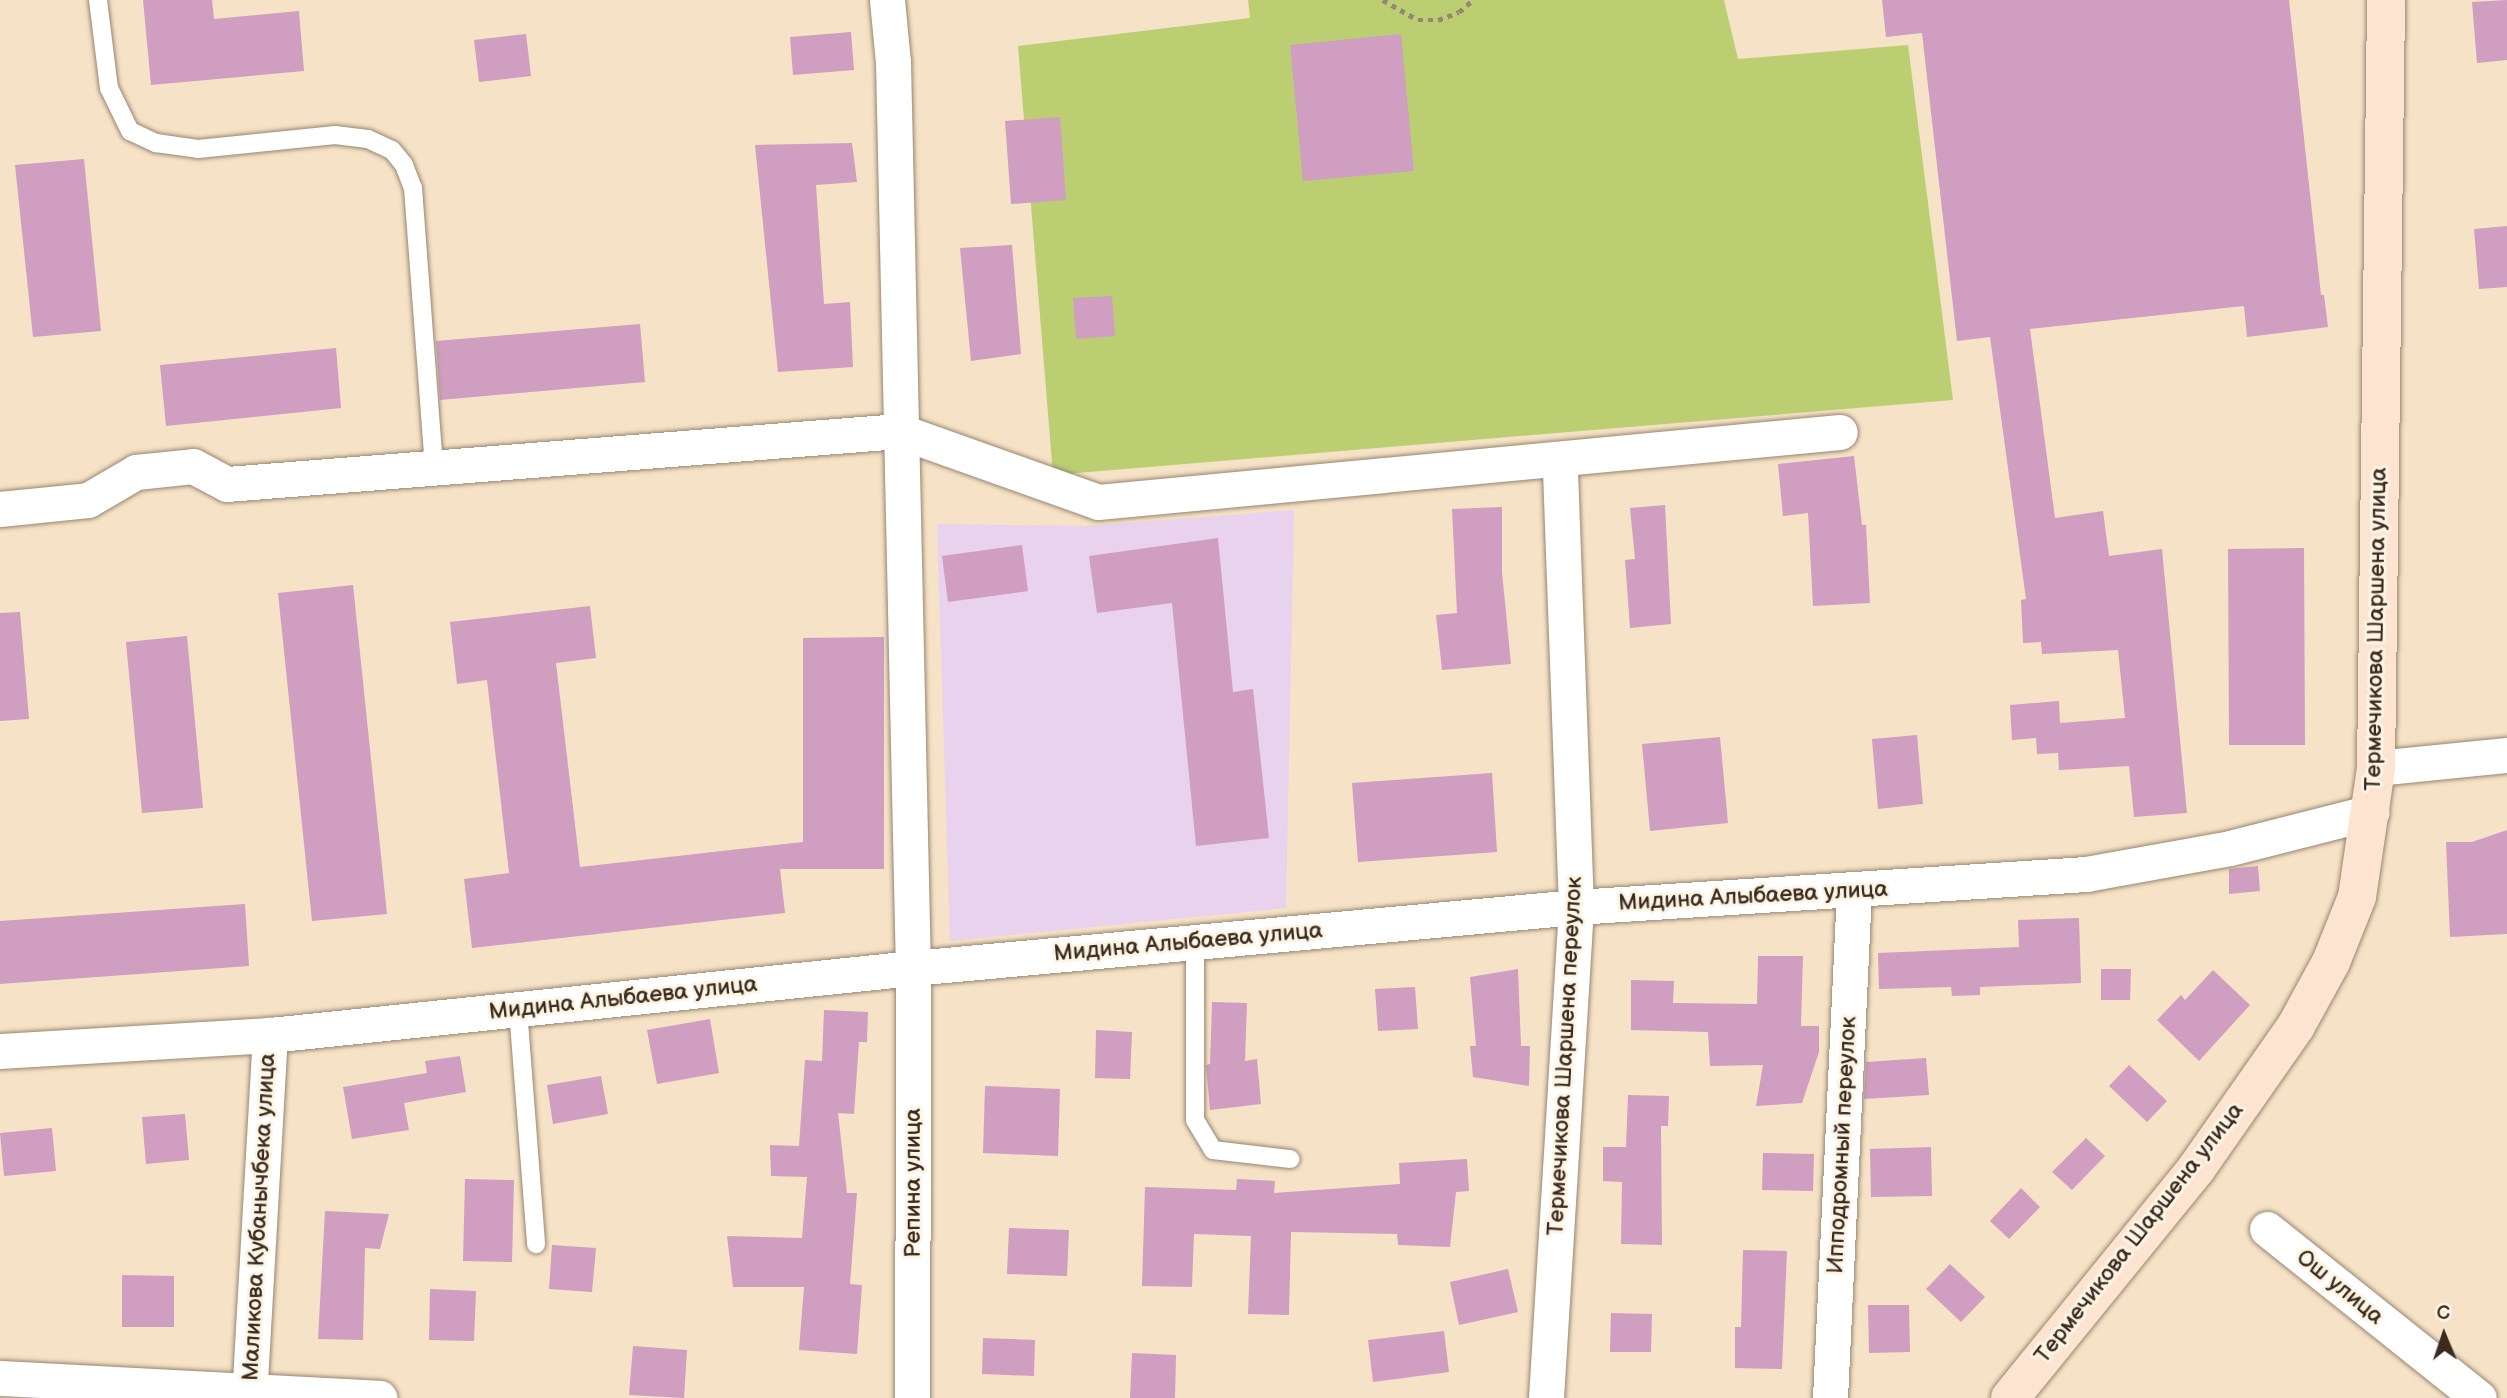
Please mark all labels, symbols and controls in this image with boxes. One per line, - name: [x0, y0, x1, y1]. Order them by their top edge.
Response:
- street label: Термечикова Шаршена улица: [2359, 467, 2393, 791]
- street label: Мидина Алыбаева улица: [1618, 875, 1888, 917]
- street label: Термечикова Шаршена переулок: [1542, 876, 1588, 1236]
- street label: Мидина Алыбаева улица: [1052, 916, 1324, 968]
- street label: Мидина Алыбаева улица: [487, 970, 759, 1026]
- street label: Ипподромный переулок: [1821, 1016, 1863, 1274]
- street label: Маликова Кубанычбека улица: [237, 1052, 281, 1382]
- street label: Термечикова Шаршена улица: [2029, 1097, 2249, 1369]
- street label: Репина улица: [899, 1108, 927, 1258]
- street label: Ош улица: [2291, 1244, 2389, 1330]
- north arrow: [2409, 1300, 2479, 1370]
- text: С: [2436, 1302, 2450, 1325]

